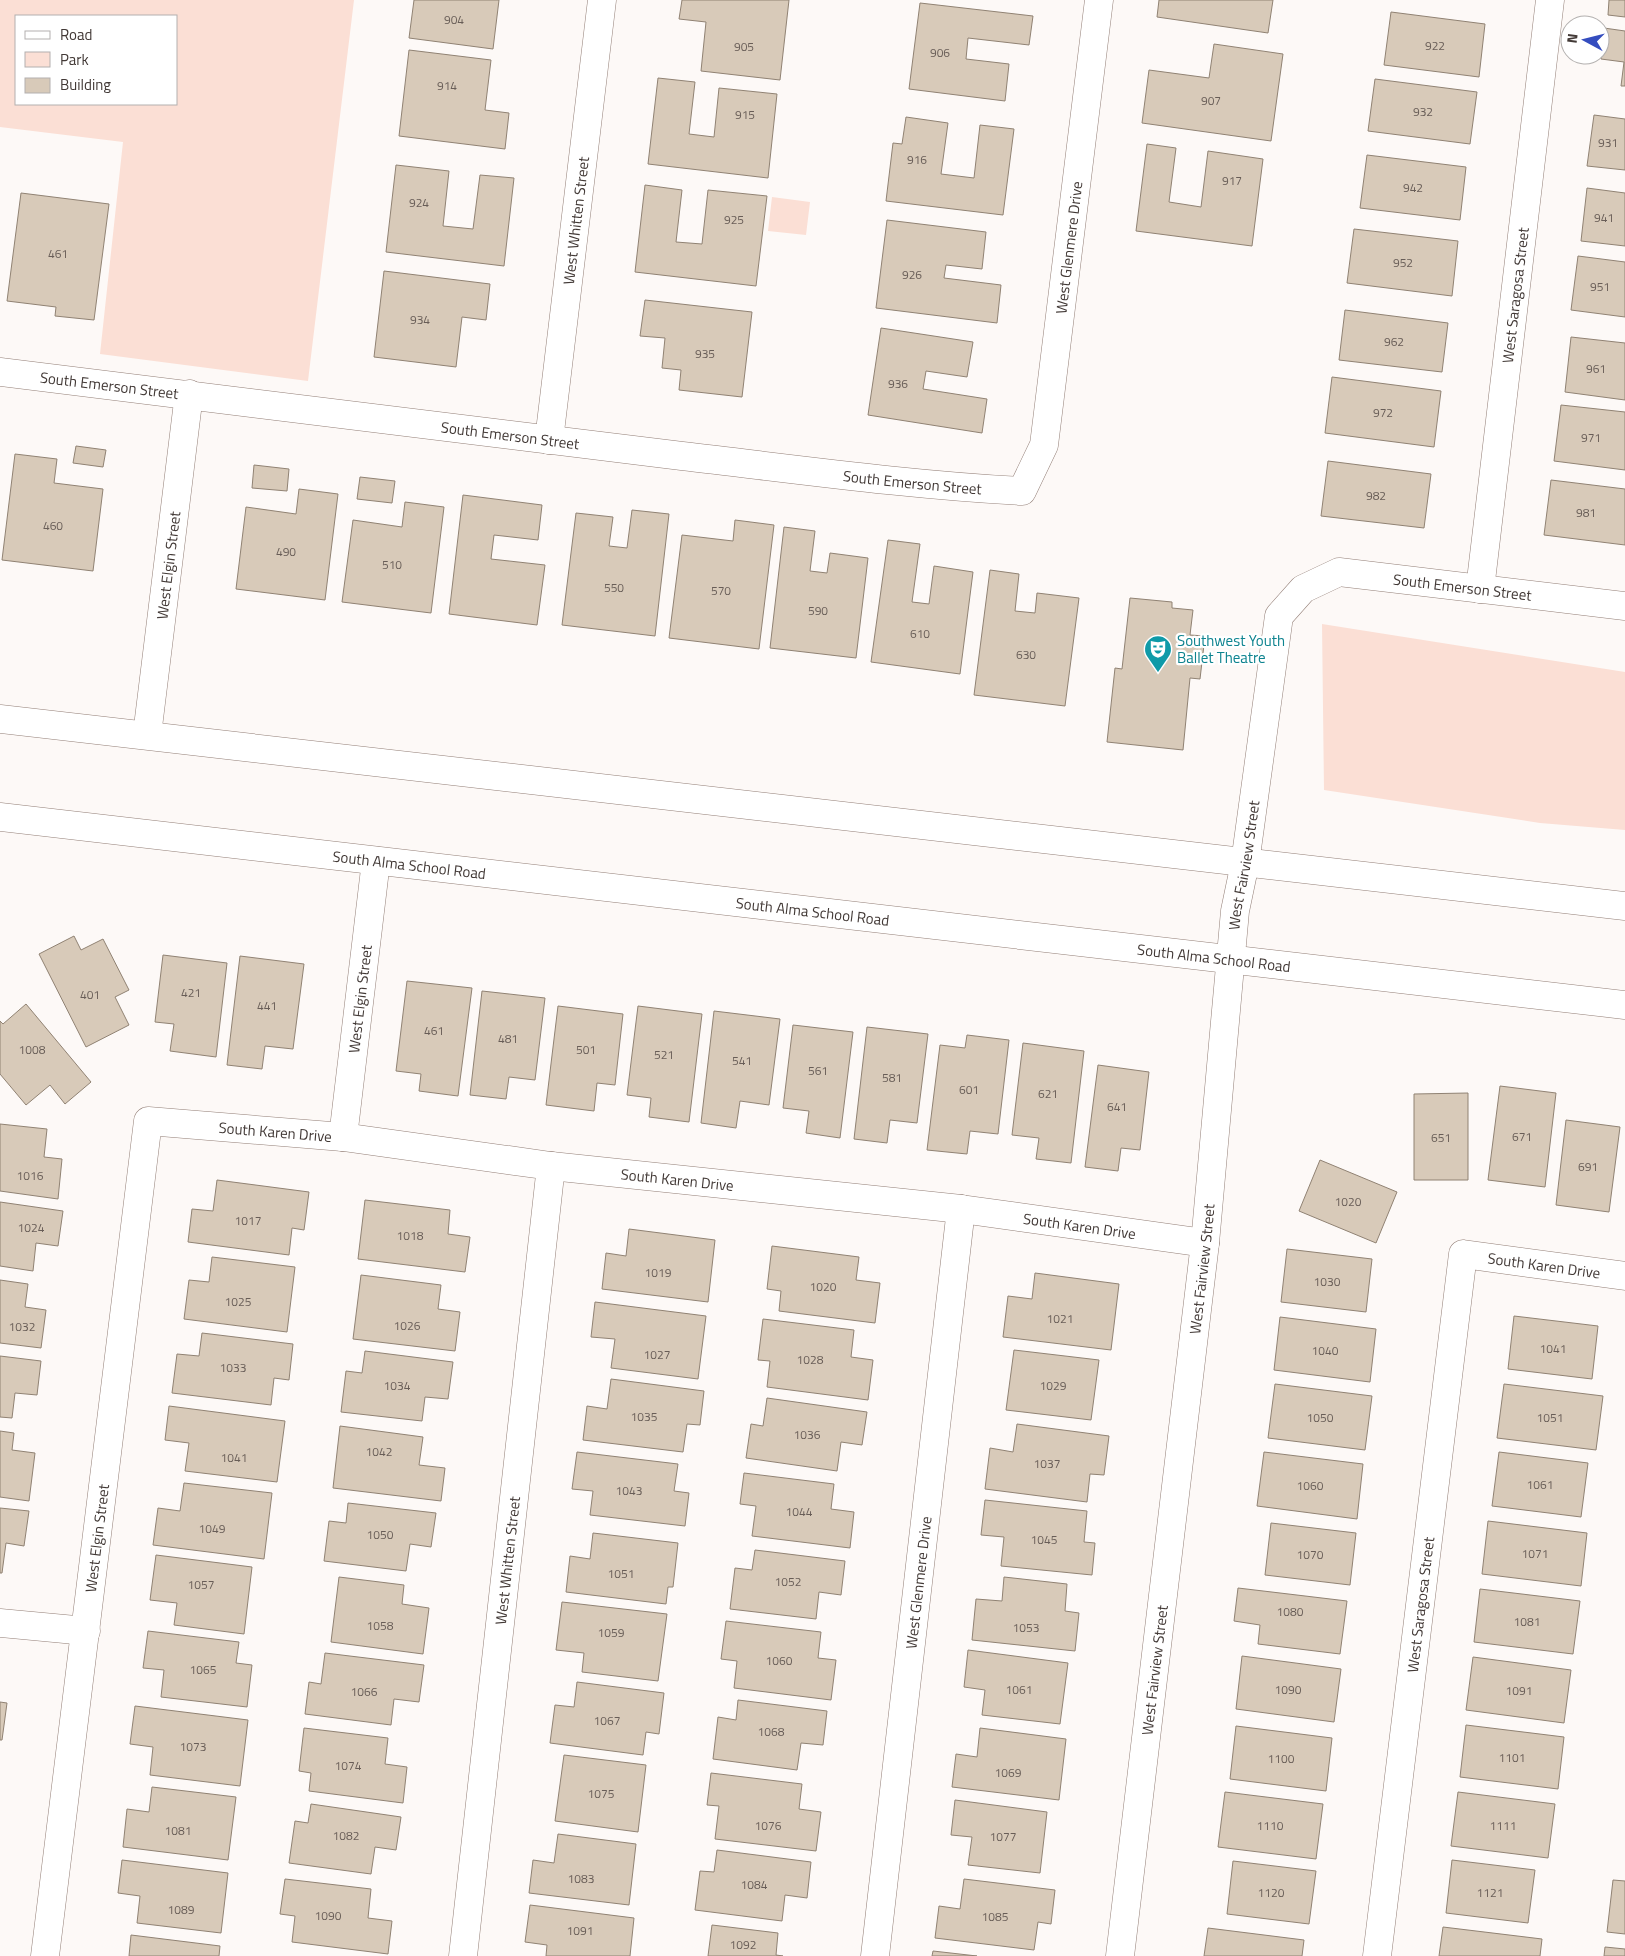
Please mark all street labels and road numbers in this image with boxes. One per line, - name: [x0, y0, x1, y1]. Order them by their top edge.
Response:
- street label: West Whitten Street: [556, 154, 595, 286]
- street label: West Glenmere Drive: [1049, 180, 1088, 315]
- street label: West Saragosa Street: [1495, 225, 1535, 364]
- street label: South Emerson Street: [39, 365, 181, 405]
- street label: South Emerson Street: [440, 415, 581, 455]
- street label: South Emerson Street: [842, 464, 983, 500]
- street label: West Elgin Street: [150, 509, 186, 621]
- street label: South Emerson Street: [1392, 567, 1534, 606]
- street label: West Fairview Street: [1222, 798, 1265, 931]
- street label: South Alma School Road: [331, 844, 487, 885]
- street label: South Alma School Road: [735, 891, 891, 931]
- street label: South Alma School Road: [1136, 937, 1292, 978]
- street label: West Elgin Street: [342, 943, 377, 1054]
- street label: South Karen Drive: [218, 1115, 333, 1148]
- street label: South Karen Drive: [620, 1162, 735, 1197]
- street label: West Fairview Street: [1183, 1202, 1220, 1335]
- street label: South Karen Drive: [1022, 1206, 1137, 1245]
- street label: South Karen Drive: [1486, 1246, 1602, 1284]
- street label: West Elgin Street: [78, 1482, 115, 1594]
- street label: West Whitten Street: [488, 1494, 526, 1626]
- street label: West Glenmere Drive: [899, 1515, 937, 1650]
- street label: West Saragosa Street: [1400, 1535, 1440, 1674]
- street label: West Fairview Street: [1135, 1603, 1173, 1736]

